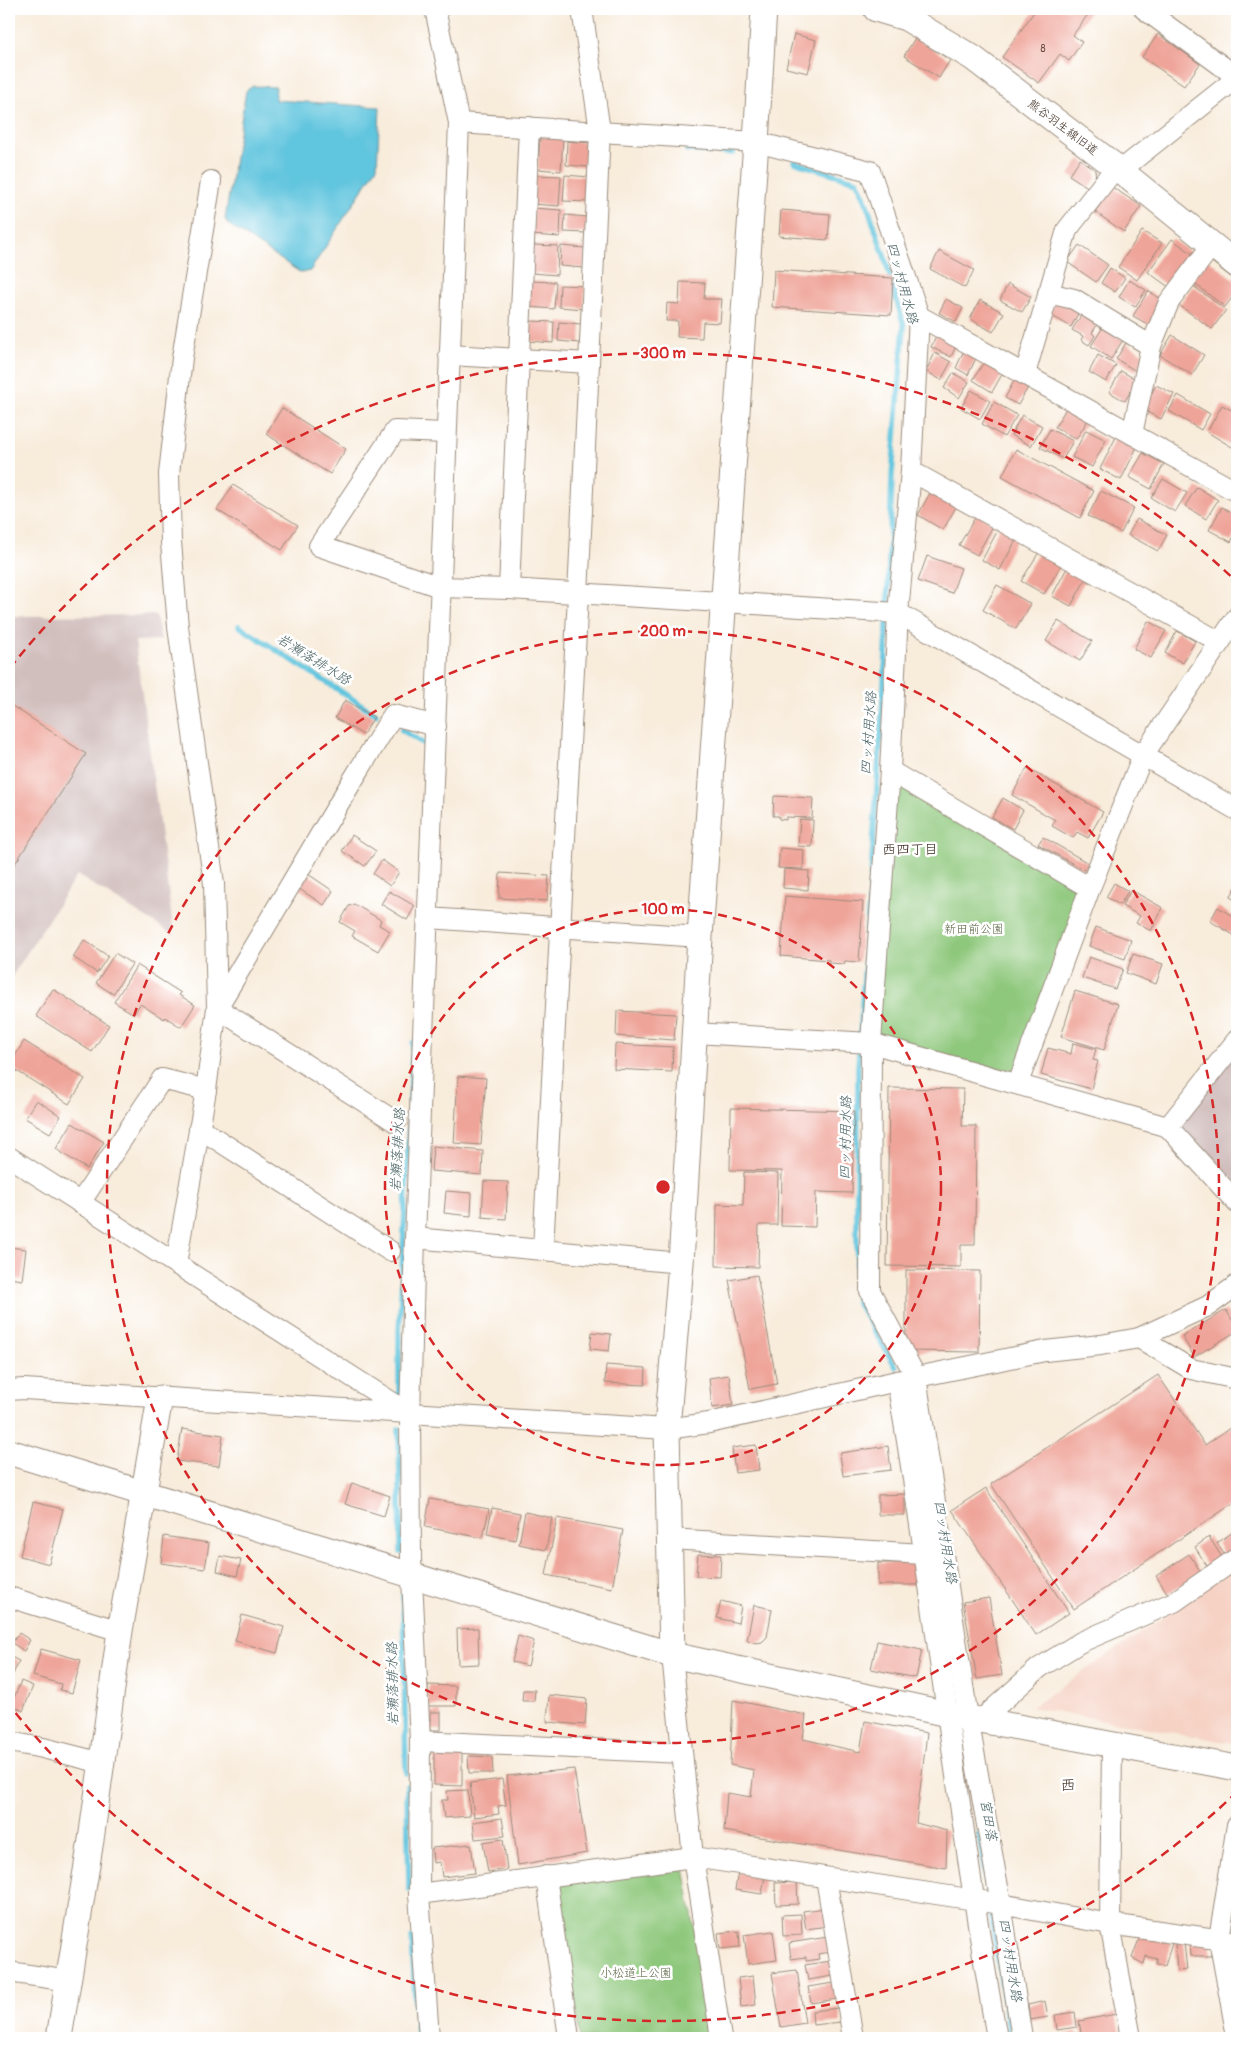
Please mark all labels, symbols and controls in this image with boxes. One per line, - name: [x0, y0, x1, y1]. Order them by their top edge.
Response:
- house number: 8: [1040, 43, 1046, 55]
- street label: 熊谷羽生線旧道: [1025, 96, 1101, 159]
- water label: 四ッ村用水路: [883, 240, 922, 327]
- text: 300 m: [640, 344, 686, 363]
- text: 200 m: [640, 622, 686, 641]
- water label: 岩瀬落排水路: [274, 630, 355, 689]
- water label: 四ッ村用水路: [857, 690, 880, 776]
- district label: 西四丁目: [882, 841, 938, 858]
- text: 100 m: [642, 900, 684, 919]
- park label: 新田前公園: [944, 922, 1004, 937]
- water label: 四ッ村用水路: [836, 1095, 855, 1180]
- water label: 岩瀬落排水路: [387, 1107, 408, 1192]
- centre of rings: [654, 1178, 672, 1196]
- water label: 四ッ村用水路: [931, 1499, 961, 1586]
- water label: 岩瀬落排水路: [383, 1641, 402, 1726]
- district label: 西: [1060, 1776, 1076, 1795]
- water label: 宮田落: [977, 1798, 1000, 1843]
- water label: 四ッ村用水路: [996, 1917, 1026, 2004]
- park label: 小松道上公園: [600, 1966, 672, 1981]

